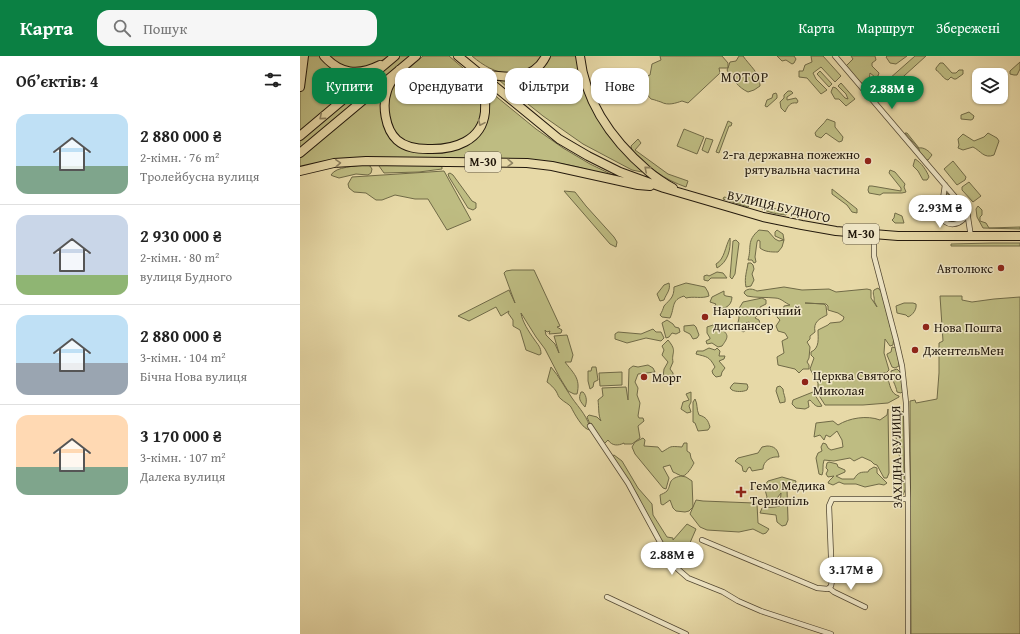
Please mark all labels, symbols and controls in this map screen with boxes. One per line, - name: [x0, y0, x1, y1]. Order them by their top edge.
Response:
- search box: [97, 10, 377, 46]
- text: Карта: [20, 14, 73, 42]
- icon: search: [111, 17, 133, 39]
- text: Пошук: [143, 18, 187, 39]
- text: Карта: [799, 18, 835, 38]
- text: Маршрут: [857, 18, 914, 38]
- text: Збережені: [936, 18, 1000, 38]
- district label: МОТОР: [721, 67, 769, 87]
- text: Об’єктів: 4: [16, 68, 99, 93]
- chip: Купити: [312, 68, 387, 104]
- chip: Орендувати: [395, 68, 497, 104]
- chip: Фільтри: [505, 68, 583, 104]
- chip: Нове: [591, 68, 649, 104]
- map controls: [972, 68, 1008, 104]
- button: layers: [972, 68, 1008, 104]
- icon: filters: [262, 69, 284, 91]
- pin: 2.88M ₴: [855, 76, 929, 110]
- text: 2.88M ₴: [870, 79, 914, 98]
- one-way arrow: [320, 112, 327, 119]
- one-way arrow: [478, 120, 486, 127]
- text: 2 880 000 ₴: [140, 123, 222, 148]
- icon: home: [48, 130, 96, 178]
- place label: 2-га державна пожежно рятувальна частина: [723, 145, 861, 179]
- text: 2-кімн. · 76 m²: [140, 148, 219, 167]
- road number: М-30: [465, 152, 501, 172]
- marker: 2-га державна пожежно рятувальна частина: [863, 156, 873, 166]
- one-way arrow: [335, 159, 341, 168]
- one-way arrow: [507, 159, 513, 167]
- text: Тролейбусна вулиця: [140, 167, 259, 186]
- one-way arrow: [644, 167, 652, 174]
- street label: ВУЛИЦЯ БУДНОГО: [725, 185, 833, 228]
- pin: 2.93M ₴: [903, 195, 977, 229]
- text: 2.93M ₴: [918, 198, 962, 217]
- text: 2 930 000 ₴: [140, 223, 222, 248]
- road number: М-30: [843, 224, 879, 244]
- icon: home: [48, 231, 96, 279]
- text: 2-кімн. · 80 m²: [140, 248, 219, 267]
- place label: Автолюкс: [937, 259, 993, 278]
- marker: Автолюкс: [996, 263, 1006, 273]
- text: вулиця Будного: [140, 267, 232, 286]
- place label: Наркологічний диспансер: [713, 301, 801, 335]
- marker: Наркологічний диспансер: [700, 312, 710, 322]
- place label: Нова Пошта: [934, 318, 1003, 337]
- marker: Нова Пошта: [921, 322, 931, 332]
- text: 2 880 000 ₴: [140, 323, 222, 348]
- icon: home: [48, 331, 96, 379]
- place label: ДжентельМен: [922, 341, 1004, 360]
- marker: ДжентельМен: [910, 345, 920, 355]
- text: 3-кімн. · 104 m²: [140, 348, 226, 367]
- place label: Церква Святого Миколая: [813, 366, 902, 400]
- text: Бічна Нова вулиця: [140, 367, 247, 386]
- place label: Морг: [652, 368, 682, 387]
- marker: Морг: [639, 372, 649, 382]
- marker: Церква Святого Миколая: [800, 377, 810, 387]
- street label: ЗАХІДНА ВУЛИЦЯ: [886, 405, 907, 508]
- text: 3 170 000 ₴: [140, 423, 222, 448]
- icon: home: [48, 431, 96, 479]
- text: 3-кімн. · 107 m²: [140, 448, 226, 467]
- text: Далека вулиця: [140, 467, 225, 486]
- place label: Гемо Медика Тернопіль: [750, 476, 826, 510]
- marker: Гемо Медика Тернопіль: [735, 486, 747, 498]
- pin: 2.88M ₴: [635, 542, 709, 576]
- text: 2.88M ₴: [650, 545, 694, 564]
- pin: 3.17M ₴: [814, 557, 888, 591]
- text: 3.17M ₴: [829, 560, 873, 579]

